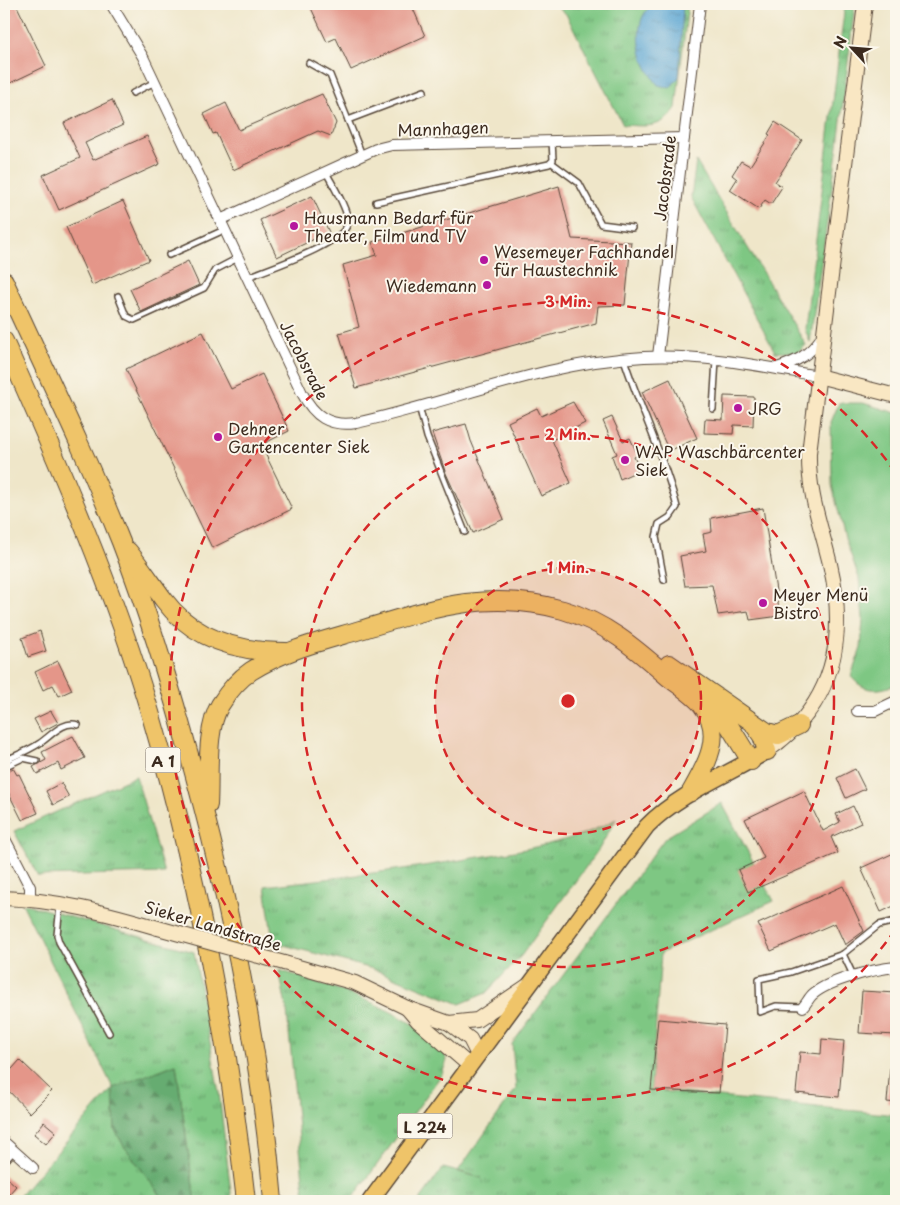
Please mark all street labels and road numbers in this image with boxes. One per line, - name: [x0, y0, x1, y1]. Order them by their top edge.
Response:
- street label: Mannhagen: [397, 114, 489, 142]
- street label: Jacobsrade: [647, 134, 681, 222]
- street label: Jacobsrade: [275, 316, 335, 404]
- road number: A 1: [146, 748, 180, 772]
- street label: Sieker Landstraße: [142, 894, 284, 956]
- road number: L 224: [398, 1114, 452, 1138]

